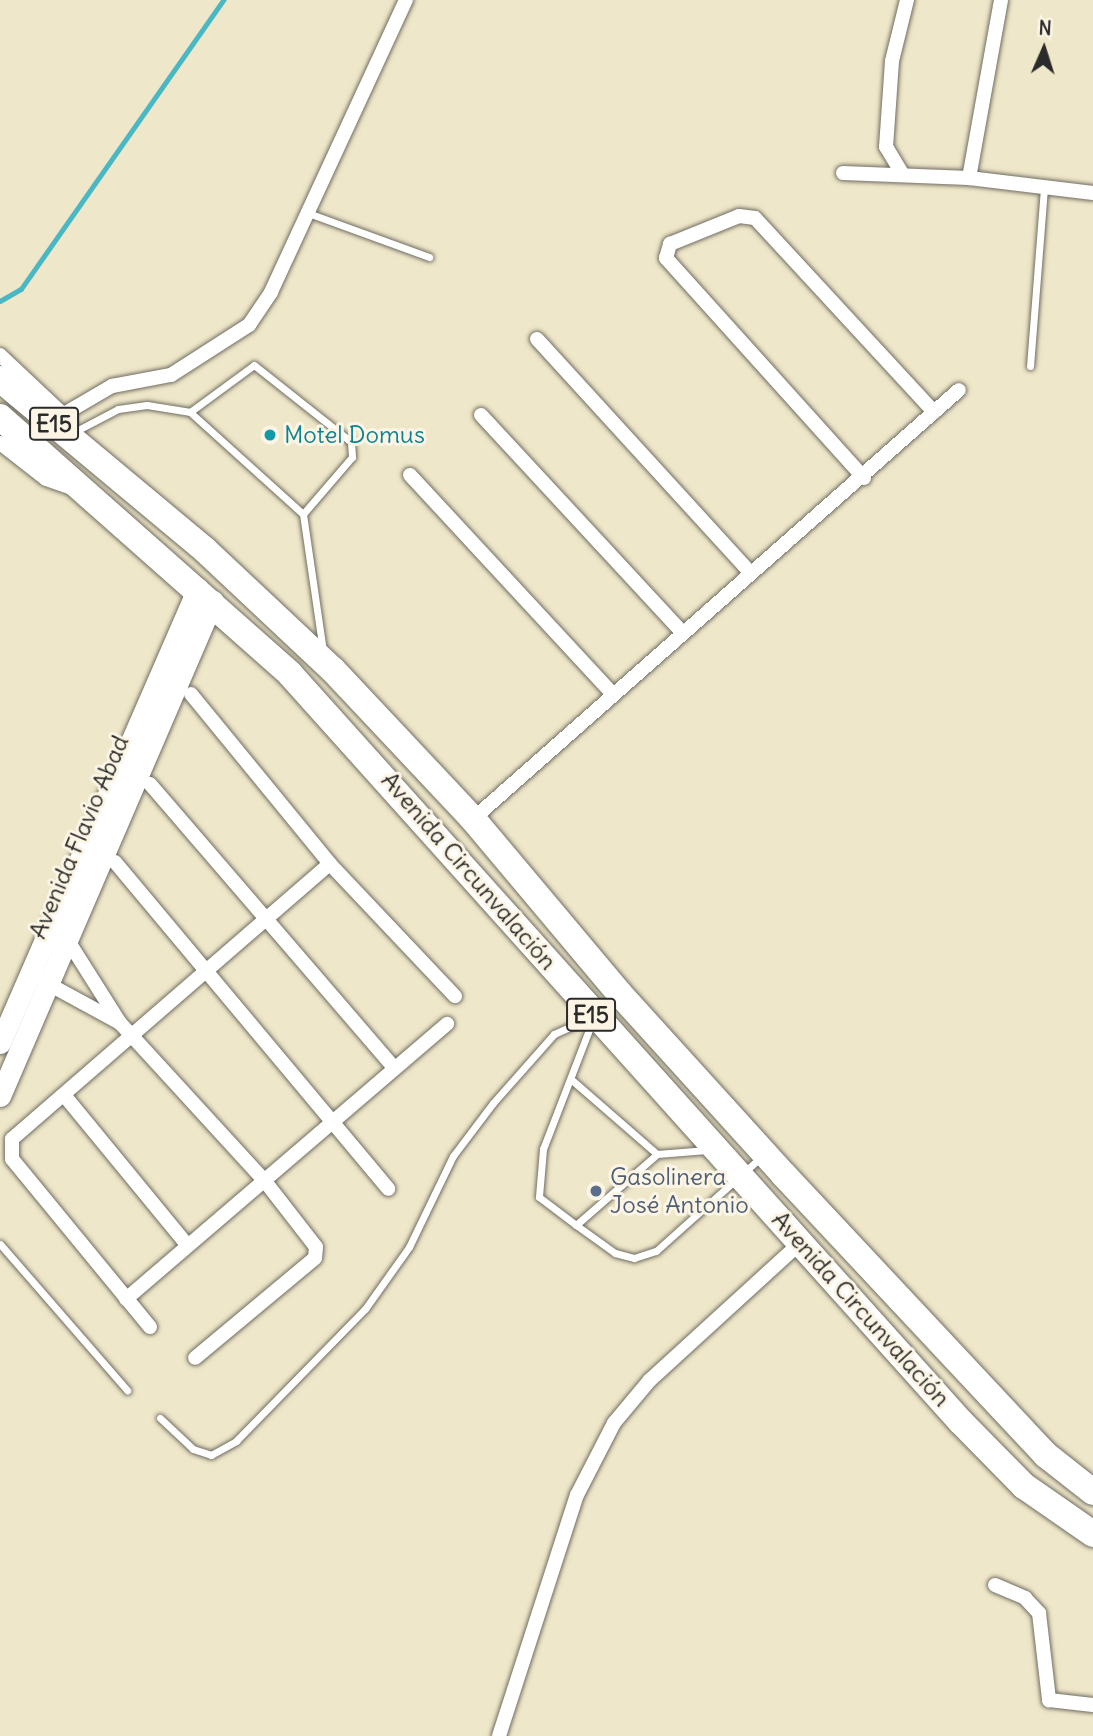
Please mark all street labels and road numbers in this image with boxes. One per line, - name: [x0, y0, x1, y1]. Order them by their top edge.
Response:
- road number: E15: [28, 404, 80, 444]
- street label: Avenida Flavio Abad: [23, 731, 135, 943]
- street label: Avenida Circunvalación: [375, 766, 563, 976]
- road number: E15: [565, 996, 617, 1034]
- street label: Avenida Circunvalación: [766, 1206, 956, 1412]

